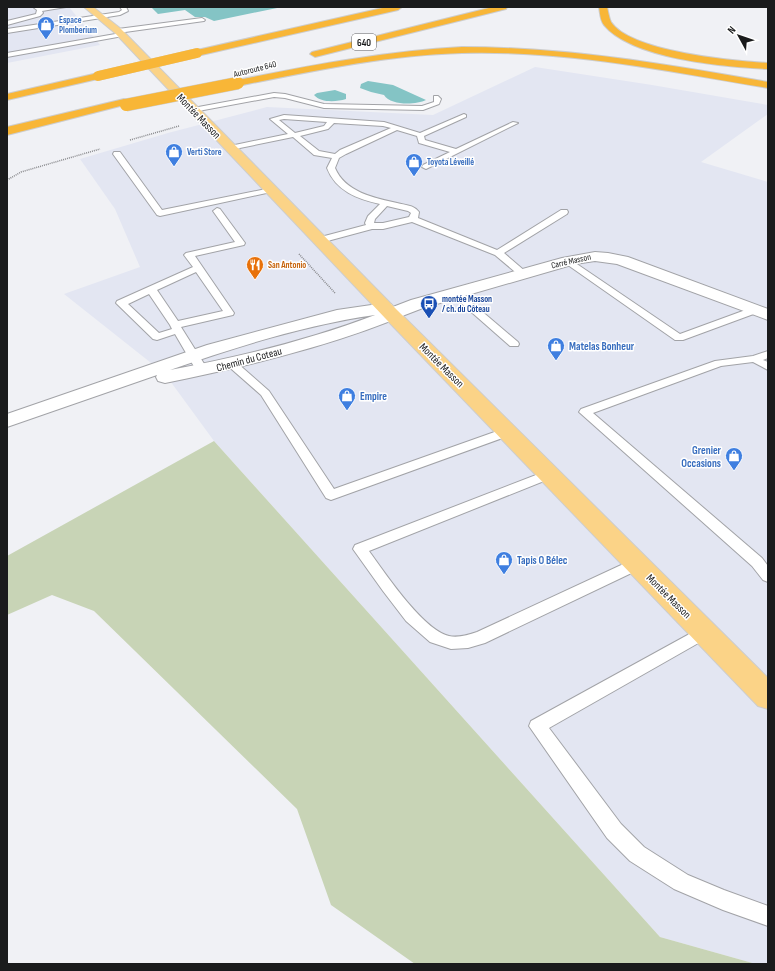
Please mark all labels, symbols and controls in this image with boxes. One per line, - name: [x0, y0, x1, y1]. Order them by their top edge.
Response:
- shop icon: Espace Plomberium: [36, 15, 56, 40]
- place label: Espace Plomberium: [59, 15, 97, 36]
- north arrow: [719, 16, 759, 56]
- text: N: [725, 23, 739, 36]
- road number: 640: [352, 34, 376, 50]
- street label: Autoroute 640: [232, 59, 278, 80]
- street label: Montée Masson: [174, 91, 224, 142]
- shop icon: Verti Store: [164, 142, 184, 167]
- place label: Verti Store: [187, 147, 222, 158]
- shop icon: Toyota Léveillé: [404, 152, 424, 177]
- place label: Toyota Léveillé: [427, 157, 474, 168]
- street label: Carré Masson: [550, 252, 592, 271]
- restaurant icon: San Antonio: [245, 255, 265, 280]
- place label: San Antonio: [268, 260, 306, 271]
- bus stop icon: montée Masson / ch. du Côteau: [419, 294, 439, 319]
- place label: montée Masson / ch. du Côteau: [442, 294, 492, 315]
- shop icon: Matelas Bonheur: [546, 336, 566, 361]
- street label: Montée Masson: [417, 340, 467, 391]
- place label: Matelas Bonheur: [569, 340, 635, 353]
- street label: Chemin du Coteau: [215, 344, 284, 374]
- shop icon: Empire: [337, 386, 357, 411]
- place label: Empire: [360, 390, 387, 403]
- place label: Grenier Occasions: [681, 444, 722, 470]
- shop icon: Grenier Occasions: [724, 446, 744, 471]
- shop icon: Tapis O Bélec: [494, 550, 514, 575]
- place label: Tapis O Bélec: [517, 554, 568, 567]
- street label: Montée Masson: [644, 571, 694, 622]

